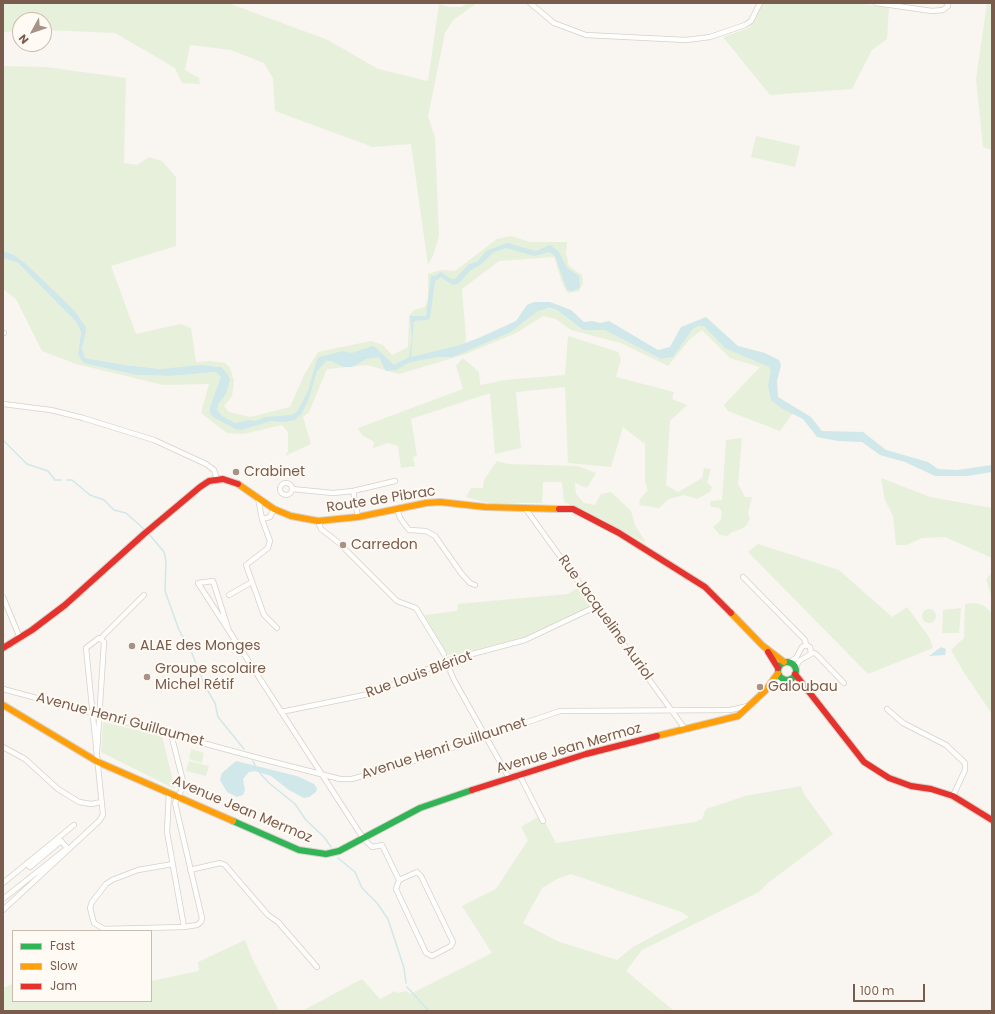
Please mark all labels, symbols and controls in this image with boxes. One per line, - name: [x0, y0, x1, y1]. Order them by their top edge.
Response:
- north arrow: [12, 12, 52, 52]
- text: N: [15, 31, 32, 47]
- place label: Crabinet: [244, 464, 305, 480]
- marker: Crabinet: [231, 467, 241, 477]
- street label: Route de Pibrac: [325, 483, 437, 517]
- place label: Carredon: [351, 537, 418, 553]
- marker: Carredon: [338, 540, 348, 550]
- street label: Rue Jacqueline Auriol: [554, 552, 656, 684]
- place label: ALAE des Monges: [140, 638, 260, 654]
- marker: ALAE des Monges: [127, 641, 137, 651]
- street label: Rue Louis Blériot: [364, 648, 474, 702]
- place label: Groupe scolaire Michel Rétif: [155, 661, 266, 694]
- marker: Groupe scolaire Michel Rétif: [142, 672, 152, 682]
- place label: Galoubau: [768, 679, 838, 695]
- marker: Galoubau: [755, 682, 765, 692]
- street label: Avenue Henri Guillaumet: [34, 690, 206, 750]
- street label: Avenue Henri Guillaumet: [359, 714, 529, 784]
- street label: Avenue Jean Mermoz: [494, 720, 644, 778]
- street label: Avenue Jean Mermoz: [170, 773, 314, 847]
- legend: [12, 930, 152, 1002]
- text: Fast: [50, 937, 75, 954]
- text: Slow: [50, 957, 78, 974]
- scale bar: [855, 976, 927, 1002]
- text: Jam: [50, 977, 77, 994]
- text: 100 m: [860, 982, 894, 999]

